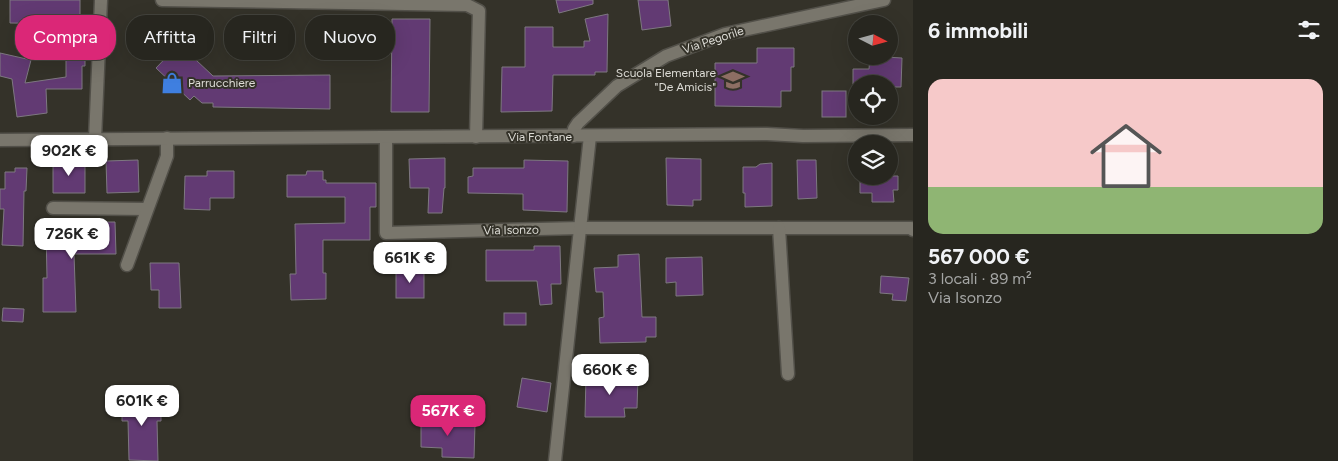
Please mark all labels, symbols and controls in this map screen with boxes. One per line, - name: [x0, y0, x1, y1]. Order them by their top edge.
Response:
- chip: Compra: [15, 15, 116, 60]
- chip: Affitta: [126, 15, 214, 60]
- chip: Filtri: [224, 15, 295, 60]
- chip: Nuovo: [305, 15, 395, 60]
- north arrow: [848, 15, 898, 65]
- map controls: [848, 15, 898, 185]
- icon: filters: [1295, 16, 1323, 44]
- text: 6 immobili: [928, 18, 1028, 43]
- street label: Via Pegorile: [681, 23, 746, 56]
- place label: Scuola Elementare "De Amicis": [616, 66, 716, 94]
- school or university icon: Scuola Elementare "De Amicis": [720, 67, 746, 93]
- shop icon: Parrucchiere: [159, 70, 185, 96]
- button: locate: [848, 75, 898, 125]
- place label: Parrucchiere: [188, 76, 256, 90]
- icon: home: [1081, 111, 1171, 201]
- street label: Via Fontane: [508, 130, 573, 144]
- pin: 902K €: [28, 134, 110, 177]
- button: layers: [848, 135, 898, 185]
- text: 902K €: [42, 141, 96, 160]
- pin: 726K €: [31, 218, 113, 260]
- street label: Via Isonzo: [483, 223, 539, 237]
- text: 726K €: [45, 224, 99, 243]
- pin: 661K €: [369, 242, 451, 284]
- text: 567 000 €: [928, 244, 1029, 269]
- text: 661K €: [385, 248, 435, 267]
- text: 3 locali · 89 m²: [928, 269, 1032, 288]
- text: Via Isonzo: [928, 288, 1002, 307]
- pin: 660K €: [569, 354, 651, 396]
- text: 660K €: [583, 360, 637, 379]
- pin: 601K €: [101, 384, 183, 427]
- text: 601K €: [116, 391, 168, 410]
- pin: 567K €: [407, 394, 489, 437]
- text: 567K €: [421, 401, 475, 420]

